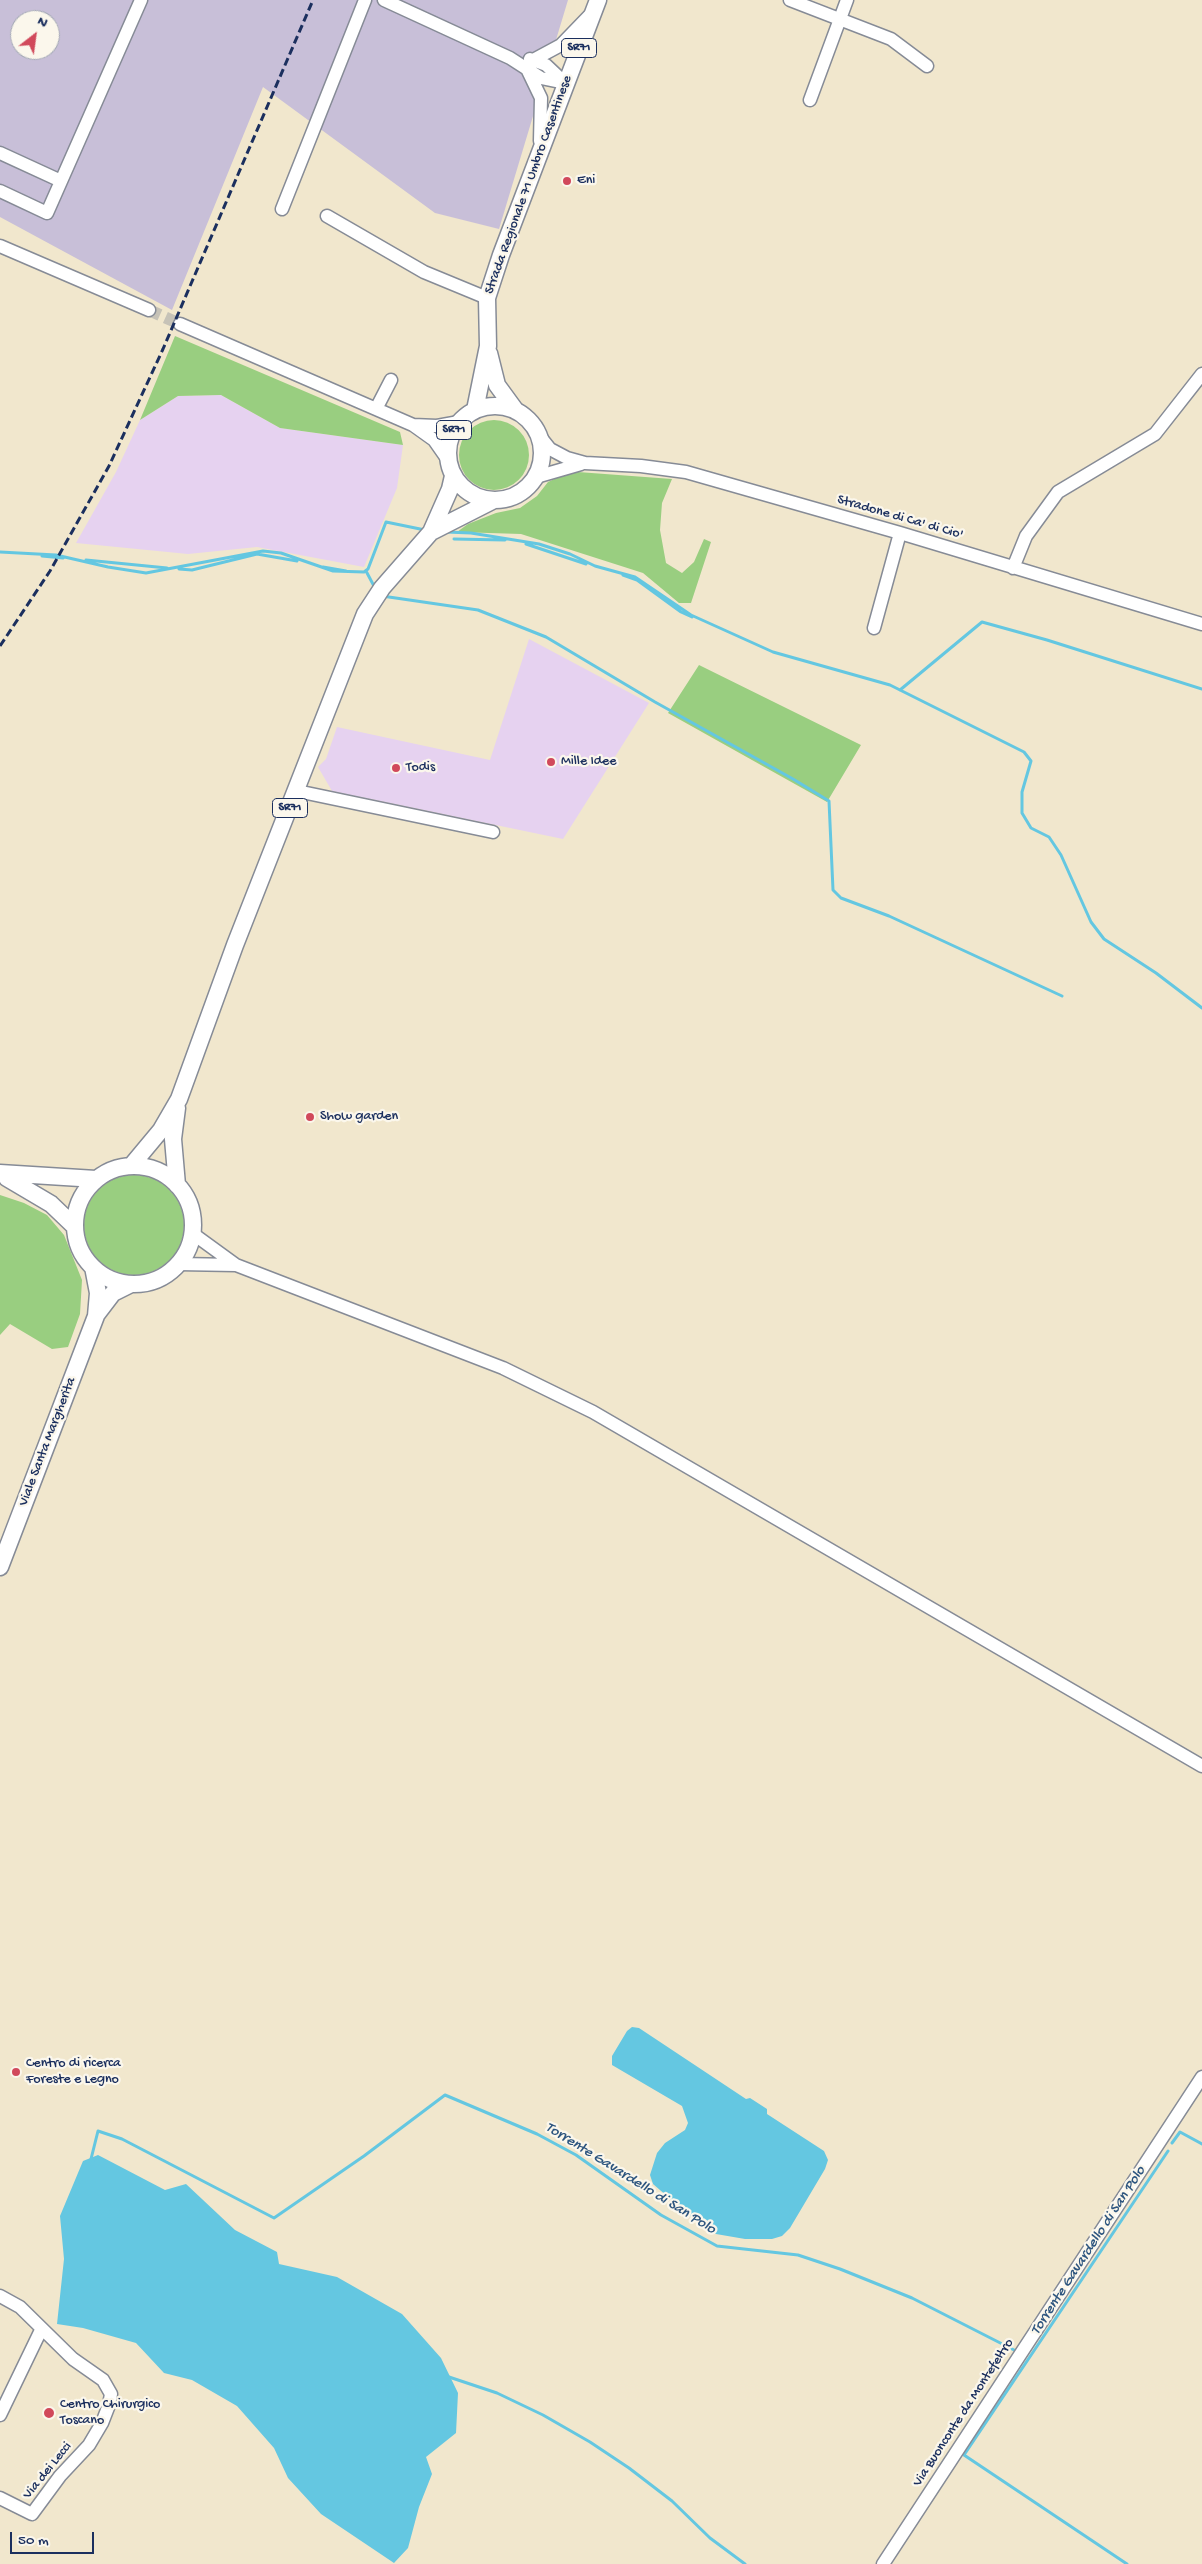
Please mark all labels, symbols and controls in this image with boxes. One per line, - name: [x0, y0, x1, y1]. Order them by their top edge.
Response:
- north arrow: [10, 10, 60, 60]
- text: N: [34, 13, 50, 32]
- road number: SR71: [562, 38, 596, 58]
- street label: Strada Regionale 71 Umbro Casentinese: [481, 73, 577, 297]
- place label: Eni: [577, 173, 595, 189]
- marker: Eni: [561, 175, 573, 187]
- road number: SR71: [436, 420, 472, 440]
- street label: Stradone di Ca' di Cio': [835, 492, 965, 544]
- place label: Mille Idee: [561, 754, 616, 770]
- marker: Mille Idee: [545, 756, 557, 768]
- place label: Todis: [406, 760, 435, 776]
- marker: Todis: [390, 762, 402, 774]
- road number: SR71: [272, 798, 308, 818]
- place label: Show garden: [320, 1109, 398, 1125]
- marker: Show garden: [304, 1111, 316, 1123]
- street label: Viale Santa Margherita: [16, 1375, 80, 1509]
- place label: Centro di ricerca Foreste e Legno: [26, 2056, 121, 2088]
- marker: Centro di ricerca Foreste e Legno: [10, 2066, 22, 2078]
- water label: Torrente Gavardello di San Polo: [541, 2119, 719, 2239]
- water label: Torrente Gavardello di San Polo: [1028, 2163, 1150, 2339]
- street label: Via Buonconte da Montefeltro: [910, 2336, 1018, 2490]
- place label: Centro Chirurgico Toscano: [60, 2397, 160, 2430]
- marker: Centro Chirurgico Toscano: [42, 2406, 56, 2420]
- street label: Via dei Lecci: [20, 2439, 76, 2503]
- scale bar: [12, 2522, 96, 2554]
- text: 50 m: [18, 2532, 49, 2550]

